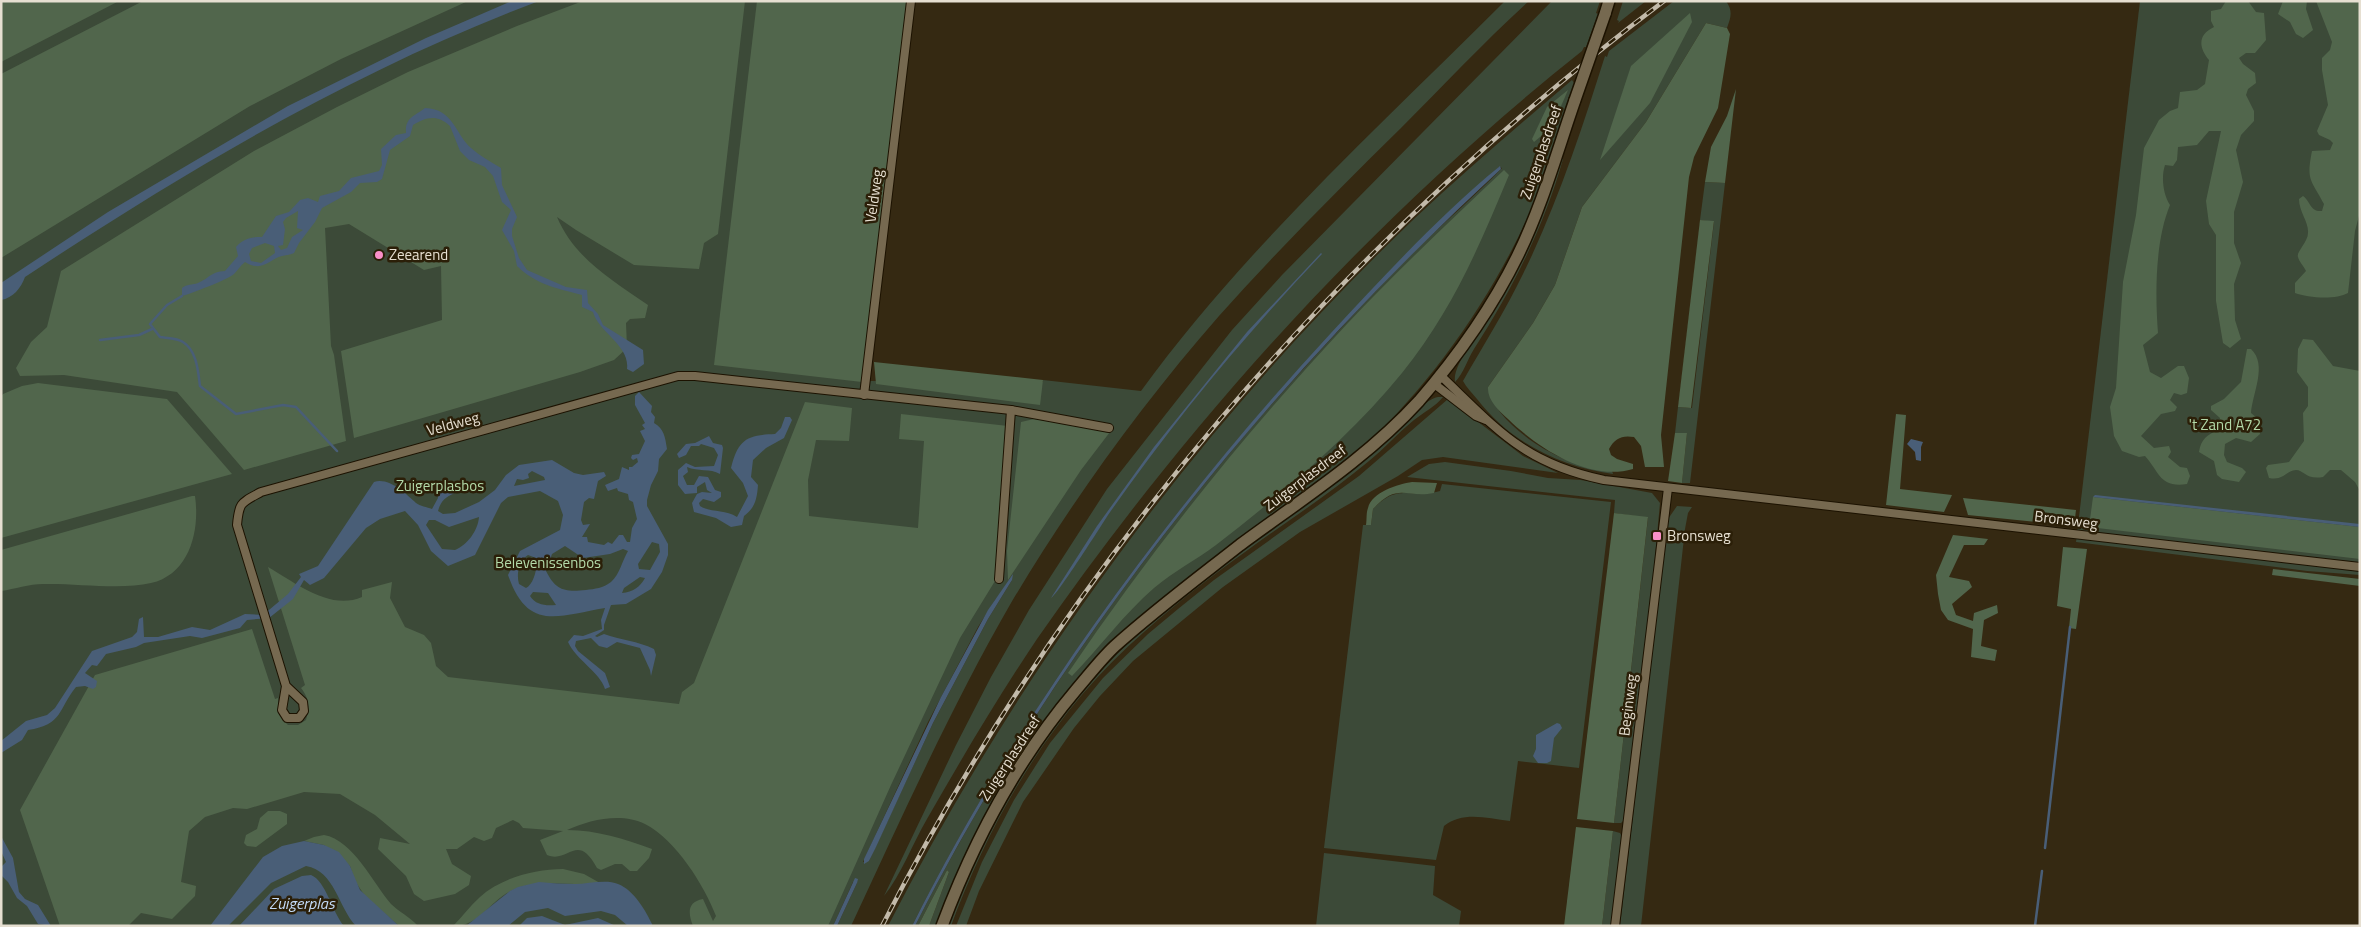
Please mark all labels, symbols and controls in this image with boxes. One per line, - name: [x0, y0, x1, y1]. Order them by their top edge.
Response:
- street label: Zuigerplasdreef: [1514, 101, 1567, 202]
- street label: Veldweg: [858, 167, 889, 224]
- place label: Zeearend: [389, 243, 448, 266]
- marker: Zeearend: [373, 249, 385, 261]
- street label: Veldweg: [424, 405, 482, 442]
- park label: 't Zand A72: [2189, 413, 2261, 436]
- street label: Zuigerplasdreef: [1258, 439, 1351, 516]
- park label: Zuigerplasbos: [396, 474, 484, 497]
- street label: Bronsweg: [2033, 504, 2099, 535]
- place label: Bronsweg: [1667, 524, 1731, 547]
- marker: Bronsweg: [1651, 530, 1663, 542]
- park label: Belevenissenbos: [495, 551, 601, 574]
- street label: Beginweg: [1612, 672, 1643, 737]
- street label: Zuigerplasdreef: [973, 710, 1046, 805]
- water label: Zuigerplas: [269, 891, 336, 915]

